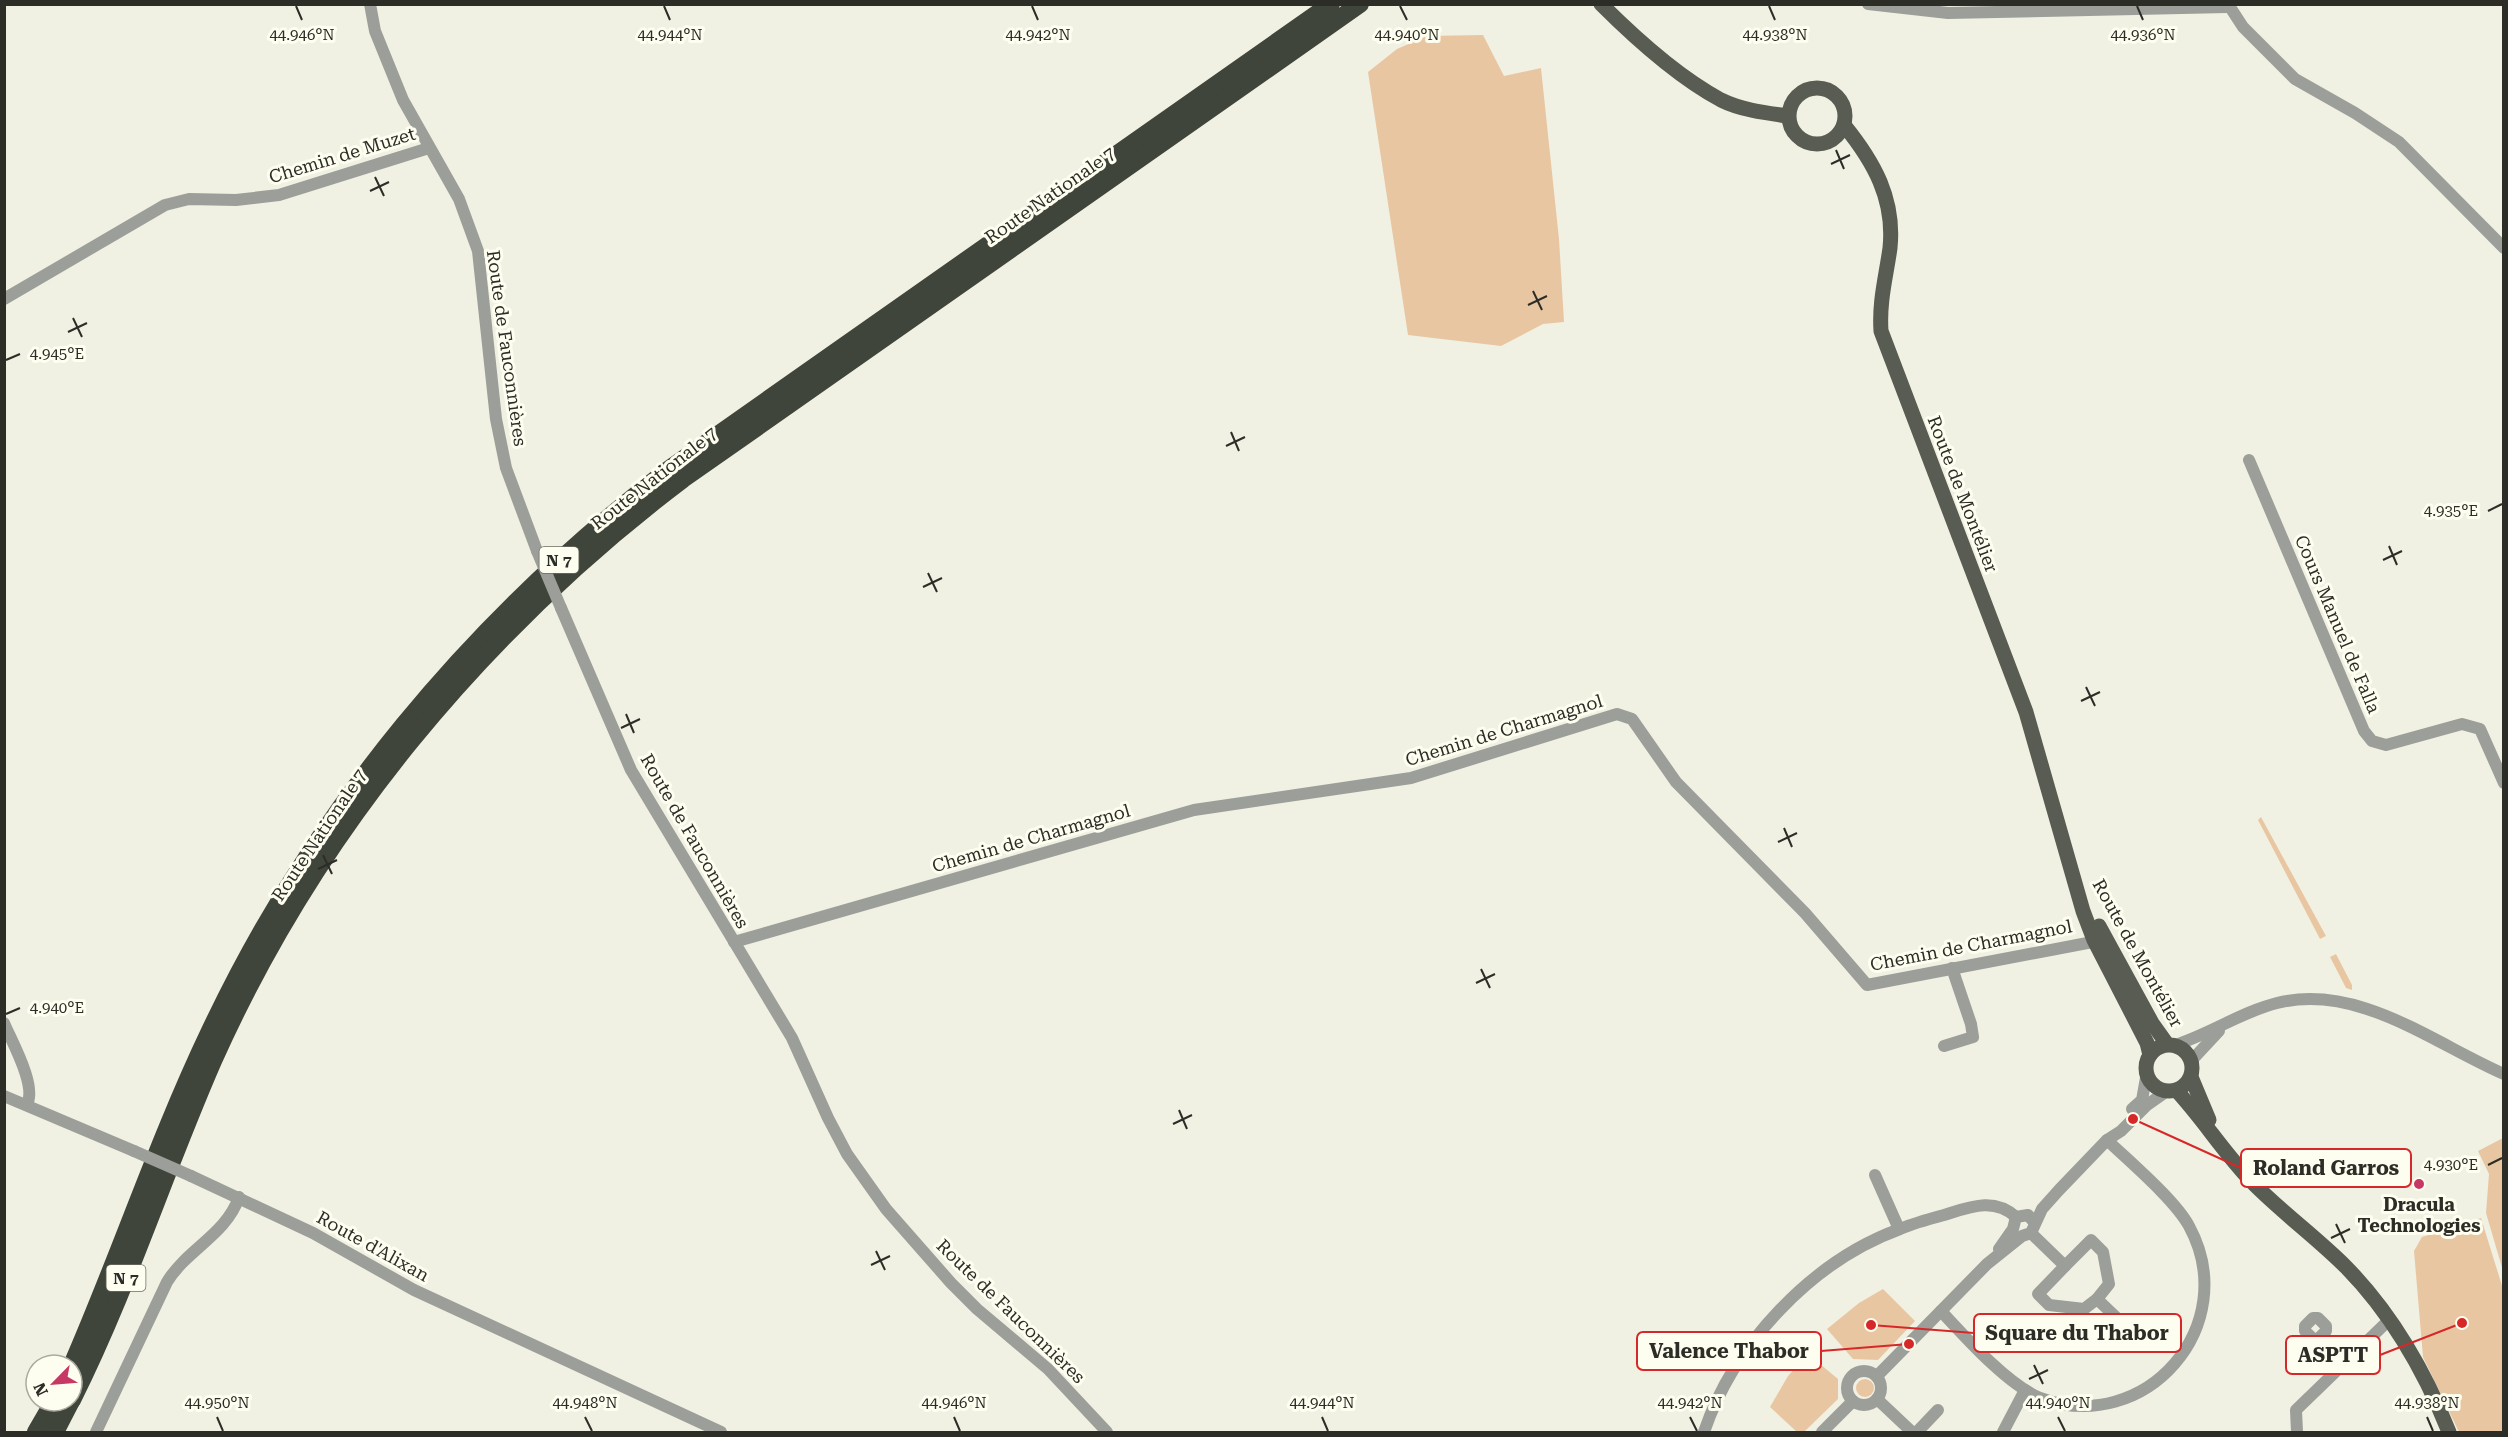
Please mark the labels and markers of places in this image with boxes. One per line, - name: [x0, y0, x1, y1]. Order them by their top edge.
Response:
- callout: Roland Garros: [2241, 1149, 2411, 1187]
- marker: Dracula Technologies: [2412, 1177, 2426, 1191]
- place label: Dracula Technologies: [2358, 1194, 2480, 1236]
- callout: Square du Thabor: [1974, 1314, 2181, 1352]
- callout: Valence Thabor: [1637, 1332, 1821, 1370]
- callout: ASPTT: [2286, 1336, 2380, 1374]

